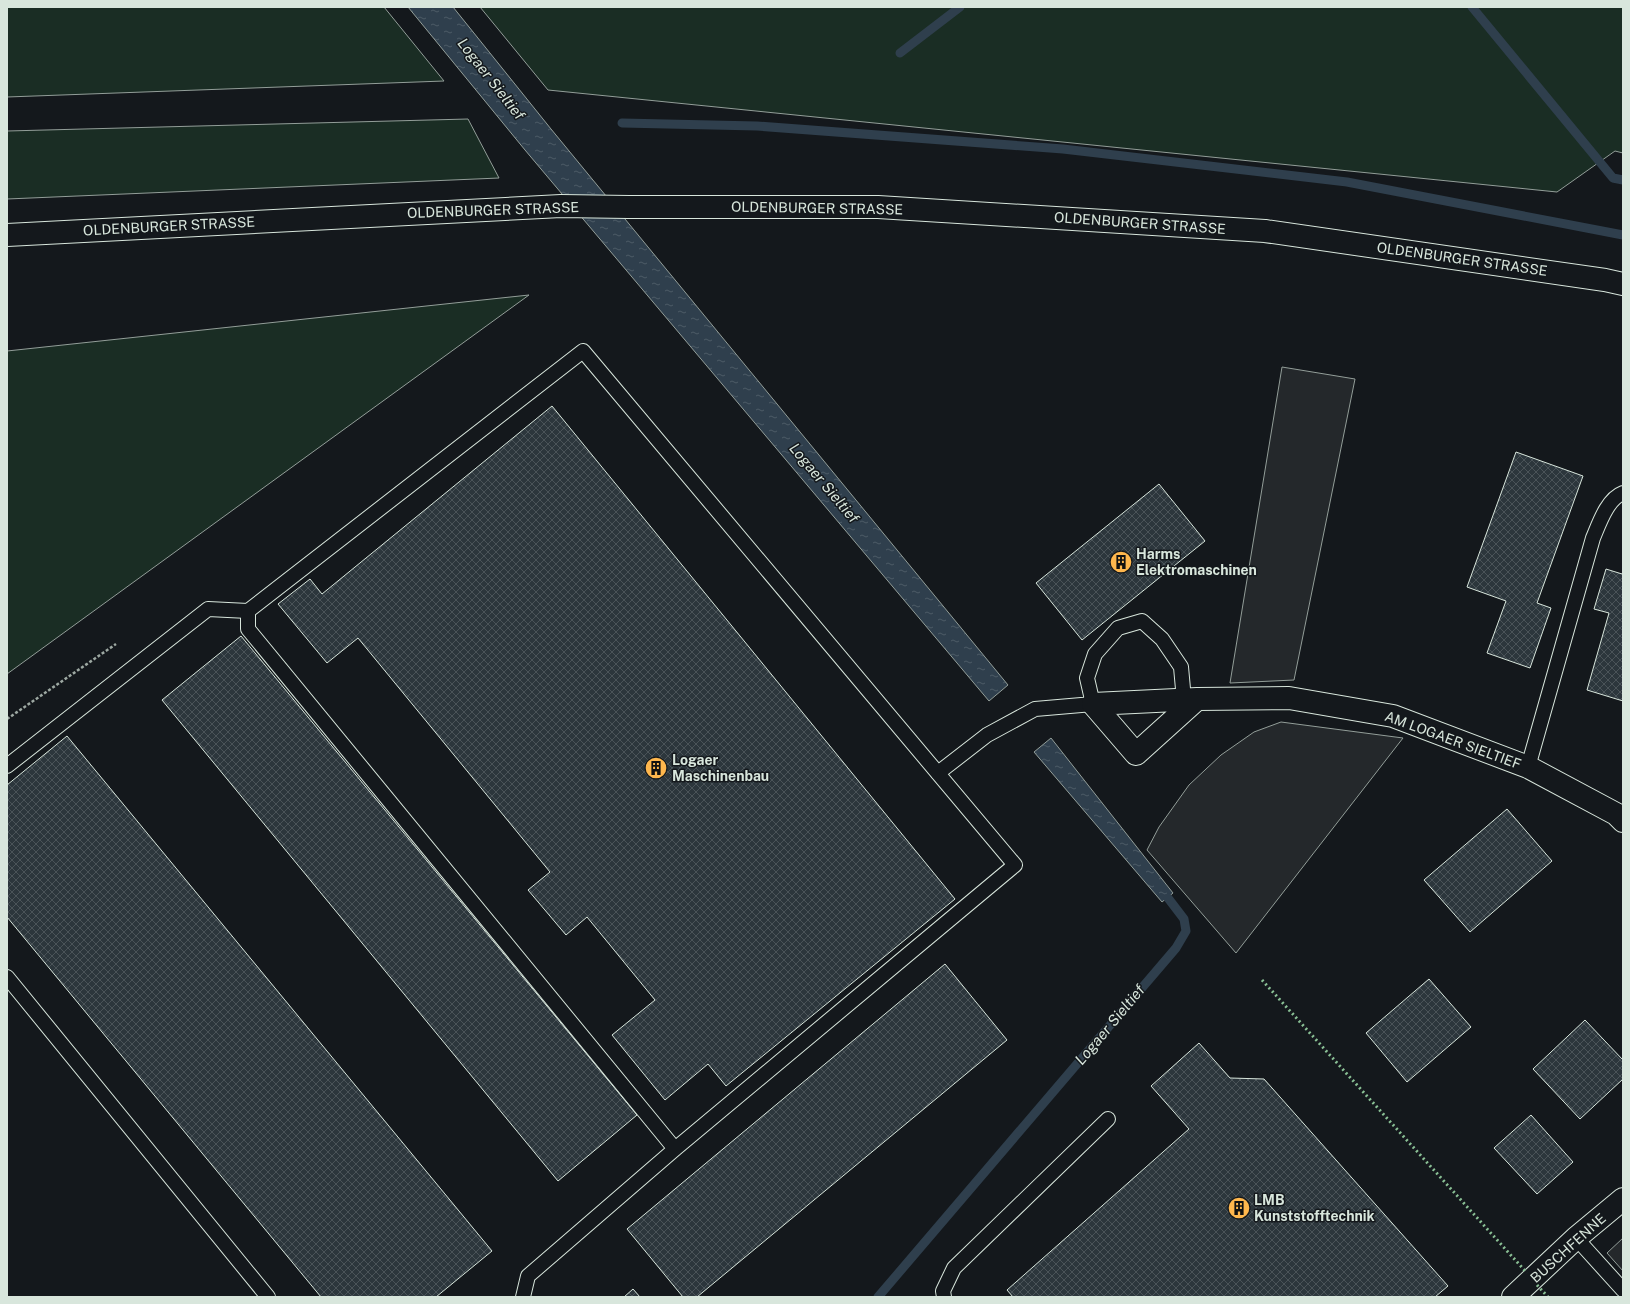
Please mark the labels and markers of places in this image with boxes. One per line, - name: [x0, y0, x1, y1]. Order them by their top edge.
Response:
- place label: Harms Elektromaschinen: [1136, 546, 1257, 578]
- building icon: Harms Elektromaschinen: [1108, 549, 1134, 575]
- place label: Logaer Maschinenbau: [672, 752, 769, 784]
- building icon: Logaer Maschinenbau: [643, 755, 669, 781]
- place label: LMB Kunststofftechnik: [1254, 1192, 1375, 1224]
- building icon: LMB Kunststofftechnik: [1226, 1195, 1252, 1221]

